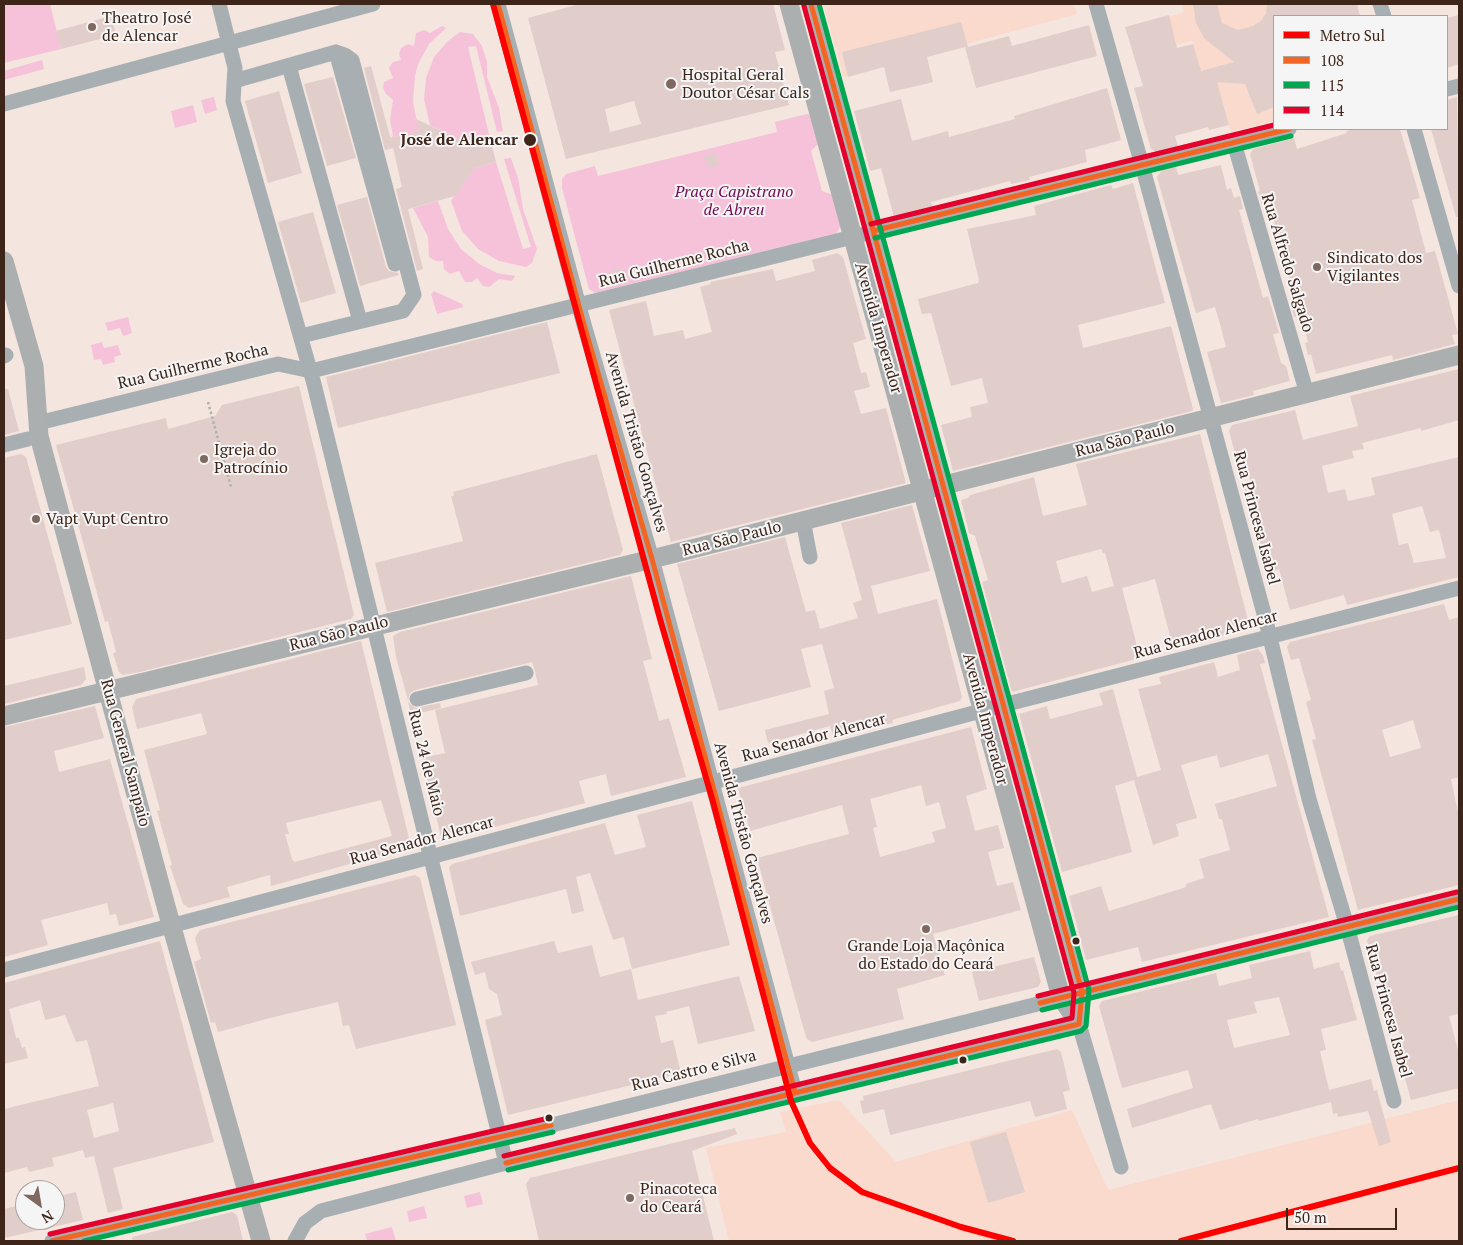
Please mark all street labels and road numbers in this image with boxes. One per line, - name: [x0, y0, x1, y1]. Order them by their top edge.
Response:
- street label: Rua Alfredo Salgado: [1257, 191, 1317, 335]
- street label: Rua Guilherme Rocha: [597, 236, 751, 292]
- street label: Avenida Imperador: [850, 260, 906, 396]
- street label: Rua Guilherme Rocha: [116, 340, 270, 394]
- street label: Avenida Tristão Gonçalves: [601, 349, 671, 535]
- street label: Rua São Paulo: [1074, 418, 1176, 462]
- street label: Rua Princesa Isabel: [1229, 449, 1283, 587]
- street label: Rua São Paulo: [681, 517, 783, 561]
- street label: Rua Senador Alencar: [1132, 607, 1280, 663]
- street label: Rua São Paulo: [288, 612, 390, 656]
- street label: Avenida Imperador: [958, 651, 1012, 787]
- street label: Rua General Sampaio: [96, 677, 154, 829]
- street label: Rua 24 de Maio: [404, 708, 448, 818]
- street label: Rua Senador Alencar: [740, 710, 888, 766]
- street label: Avenida Tristão Gonçalves: [709, 740, 777, 926]
- street label: Rua Senador Alencar: [348, 813, 496, 869]
- street label: Rua Princesa Isabel: [1361, 942, 1415, 1080]
- street label: Rua Castro e Silva: [630, 1046, 758, 1096]

